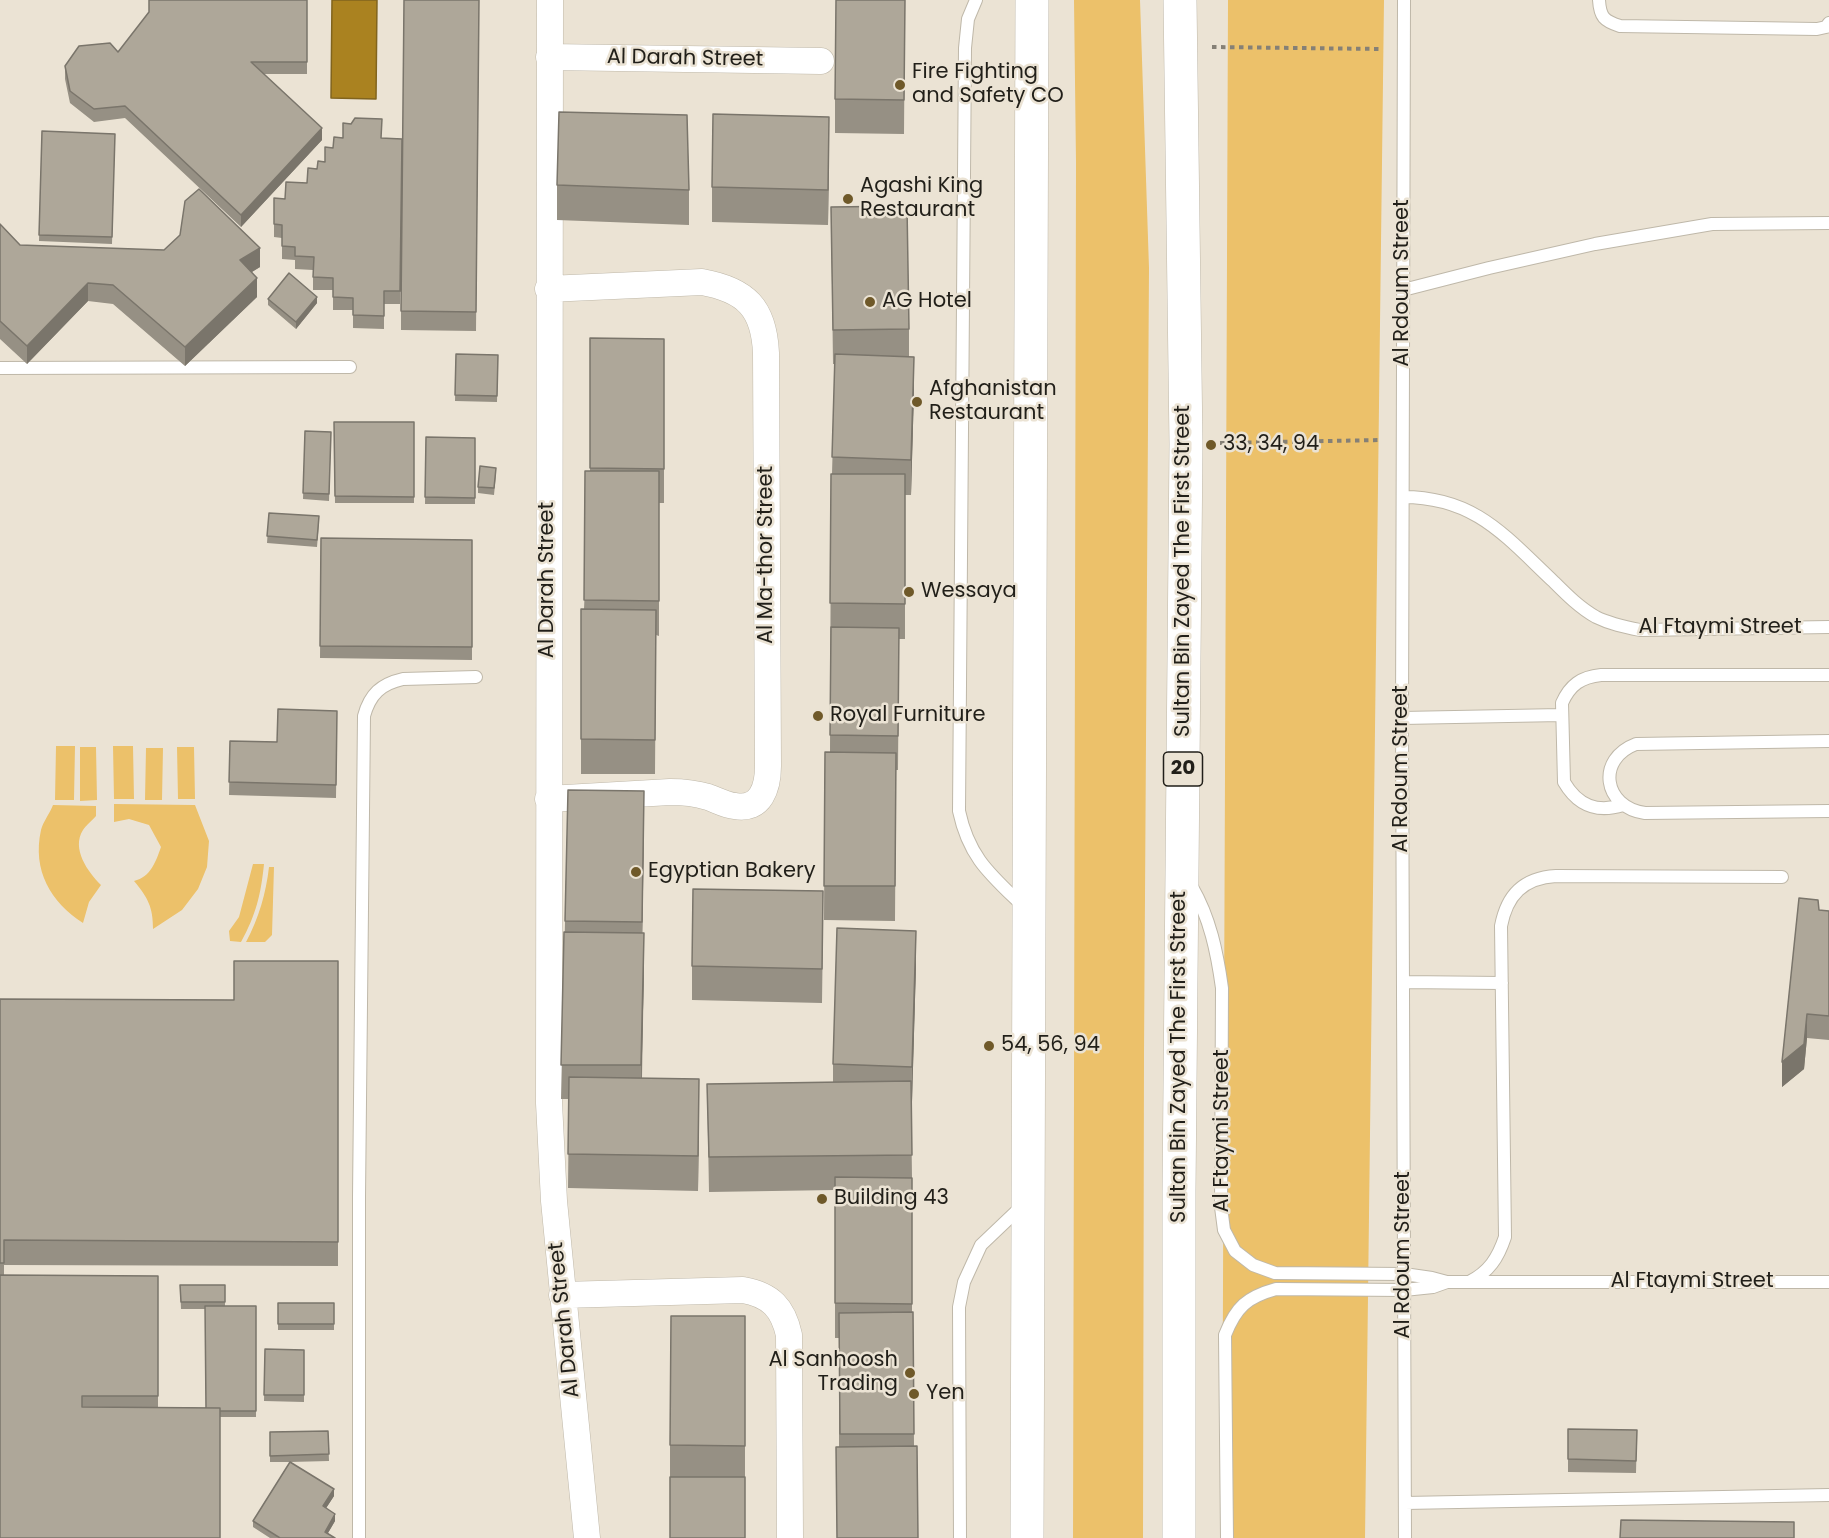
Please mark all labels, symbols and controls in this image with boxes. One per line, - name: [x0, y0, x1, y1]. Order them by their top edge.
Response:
- street label: Al Darah Street: [607, 45, 763, 73]
- place label: Fire Fighting and Safety CO: [912, 60, 1064, 110]
- marker: Fire Fighting and Safety CO: [893, 78, 907, 92]
- place label: Agashi King Restaurant: [860, 174, 983, 224]
- marker: Agashi King Restaurant: [841, 192, 855, 206]
- street label: Al Rdoum Street: [1390, 199, 1416, 367]
- place label: AG Hotel: [882, 289, 972, 315]
- marker: AG Hotel: [863, 295, 877, 309]
- place label: Afghanistan Restaurant: [929, 377, 1057, 427]
- marker: Afghanistan Restaurant: [910, 395, 924, 409]
- street label: Sultan Bin Zayed The First Street: [1171, 405, 1197, 737]
- place label: 33, 34, 94: [1223, 432, 1319, 458]
- marker: 33, 34, 94: [1204, 438, 1218, 452]
- street label: Al Ma-thor Street: [754, 466, 780, 644]
- street label: Al Darah Street: [535, 502, 561, 658]
- place label: Wessaya: [921, 579, 1017, 605]
- marker: Wessaya: [902, 585, 916, 599]
- street label: Al Ftaymi Street: [1638, 615, 1802, 641]
- street label: Al Rdoum Street: [1389, 685, 1415, 853]
- place label: Royal Furniture: [830, 703, 985, 729]
- marker: Royal Furniture: [811, 709, 825, 723]
- road number: 20: [1164, 752, 1202, 786]
- place label: Egyptian Bakery: [648, 859, 816, 885]
- marker: Egyptian Bakery: [629, 865, 643, 879]
- street label: Sultan Bin Zayed The First Street: [1167, 891, 1193, 1223]
- place label: 54, 56, 94: [1001, 1033, 1100, 1059]
- marker: 54, 56, 94: [982, 1039, 996, 1053]
- street label: Al Ftaymi Street: [1210, 1049, 1236, 1213]
- street label: Al Rdoum Street: [1391, 1171, 1417, 1339]
- place label: Building 43: [834, 1186, 949, 1212]
- marker: Building 43: [815, 1192, 829, 1206]
- street label: Al Darah Street: [544, 1241, 586, 1399]
- street label: Al Ftaymi Street: [1610, 1269, 1774, 1295]
- place label: Al Sanhoosh Trading: [768, 1348, 898, 1398]
- marker: Al Sanhoosh Trading: [903, 1366, 917, 1380]
- place label: Yen: [926, 1381, 965, 1407]
- marker: Yen: [907, 1387, 921, 1401]

